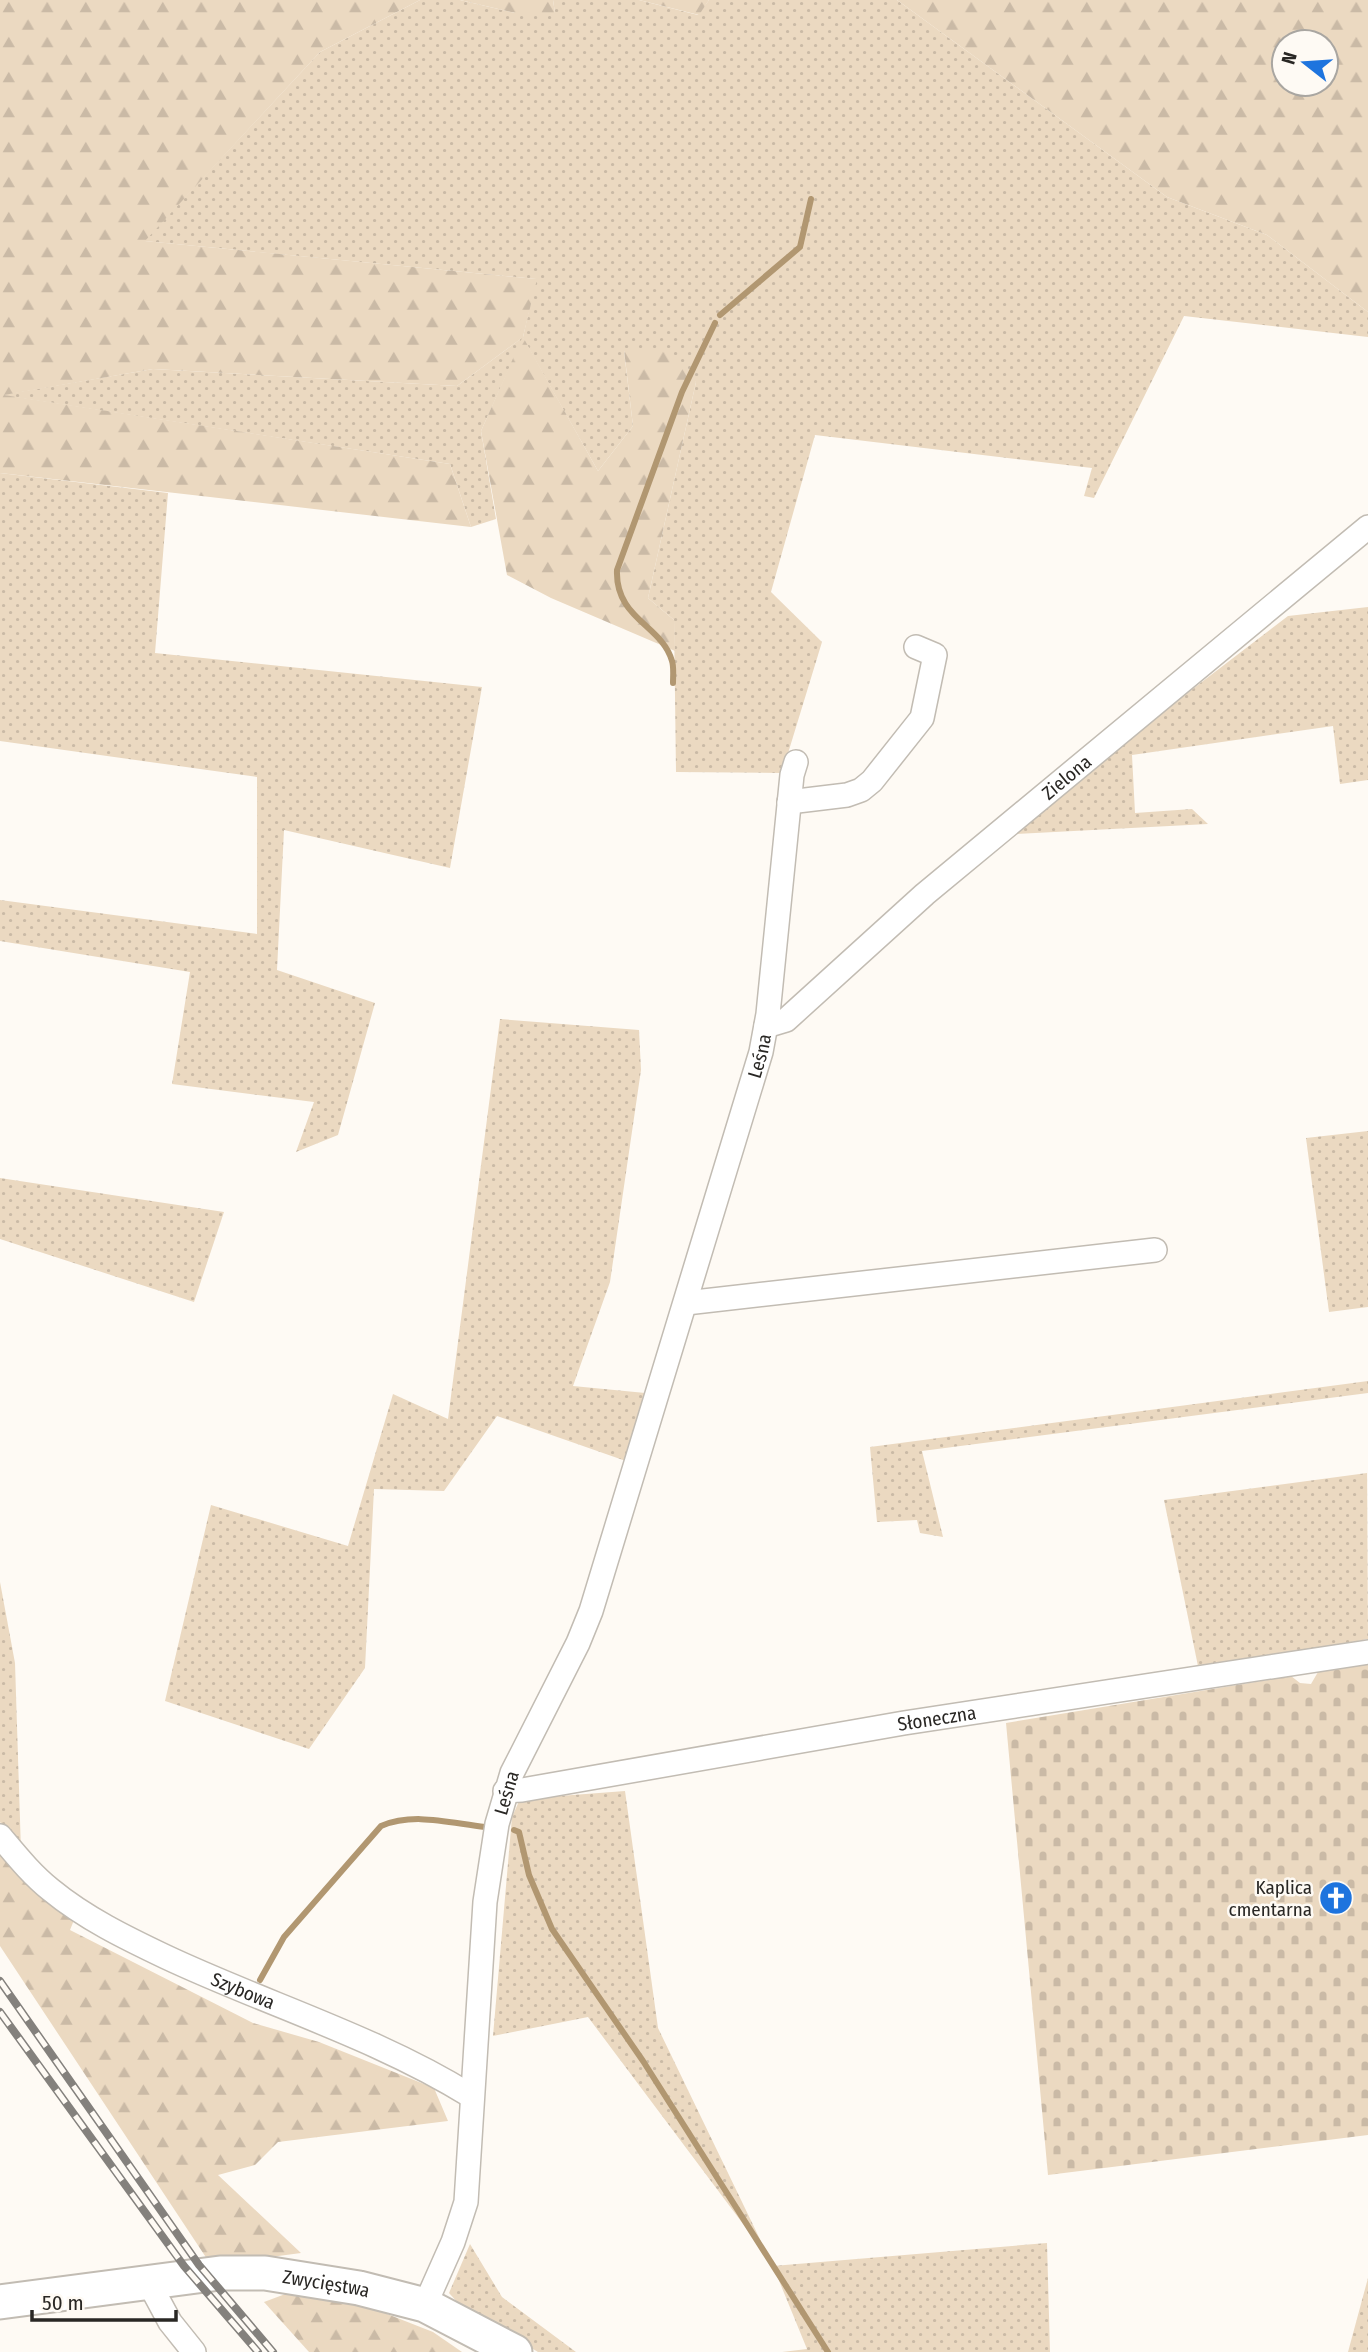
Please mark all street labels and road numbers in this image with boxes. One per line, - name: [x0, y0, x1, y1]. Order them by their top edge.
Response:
- street label: Zielona: [1037, 750, 1096, 804]
- street label: Leśna: [743, 1032, 776, 1081]
- street label: Słoneczna: [896, 1701, 978, 1736]
- street label: Leśna: [489, 1768, 524, 1818]
- street label: Szybowa: [208, 1968, 278, 2014]
- street label: Zwycięstwa: [281, 2265, 372, 2302]

